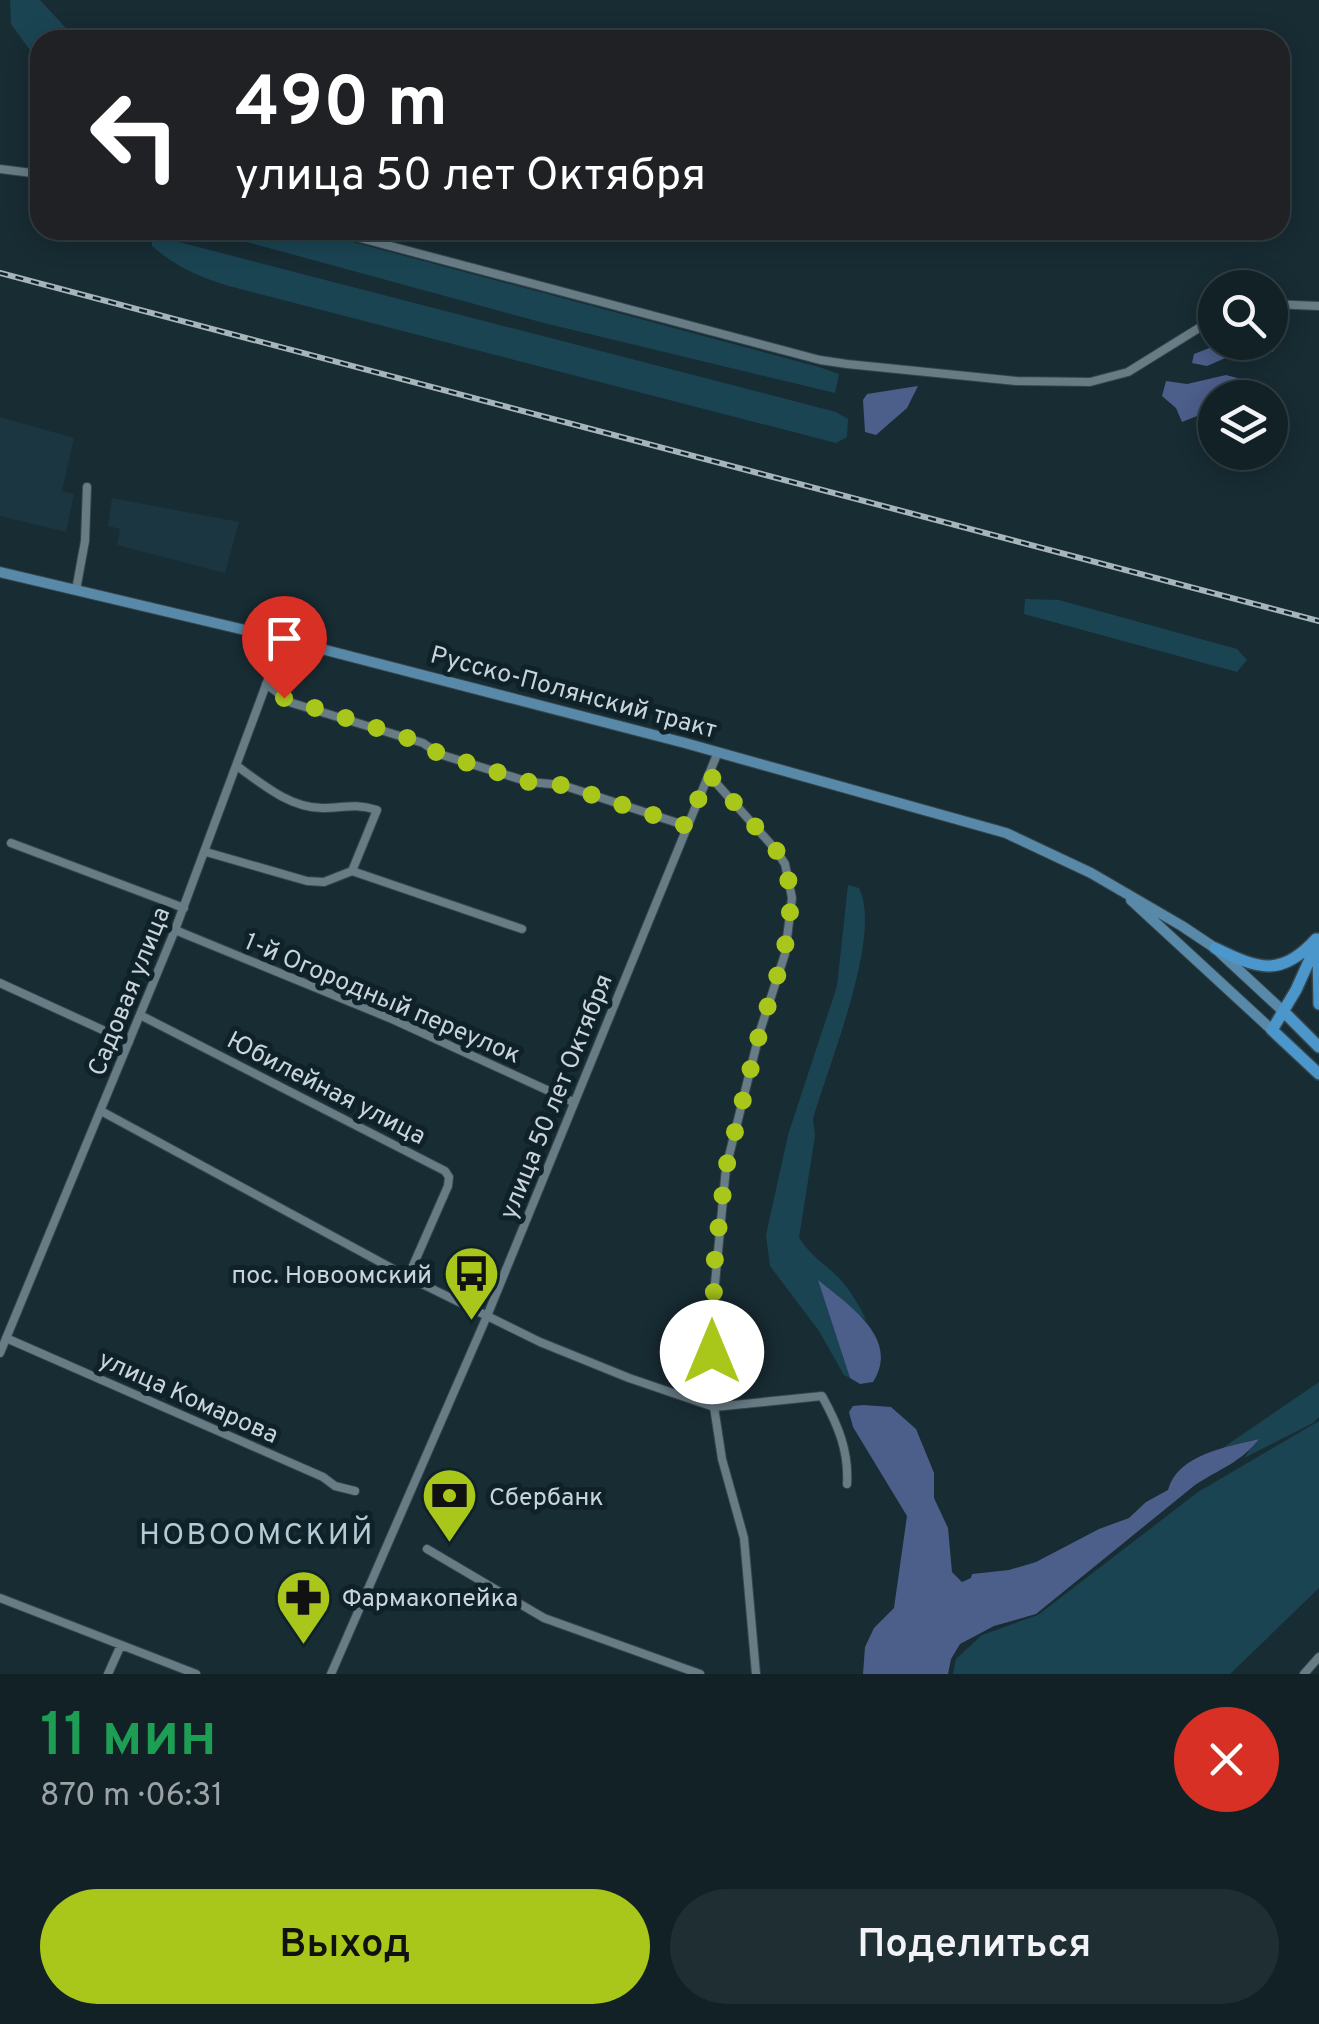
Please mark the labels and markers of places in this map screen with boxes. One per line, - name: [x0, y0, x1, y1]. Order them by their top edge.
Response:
- pin: [242, 596, 327, 699]
- bus stop icon: пос. Новоомский: [441, 1244, 501, 1323]
- place label: пос. Новоомский: [231, 1261, 432, 1293]
- bank icon: Сбербанк: [420, 1466, 480, 1545]
- place label: Сбербанк: [489, 1483, 604, 1515]
- pharmacy icon: Фармакопейка: [273, 1567, 333, 1646]
- place label: Фармакопейка: [342, 1584, 518, 1616]

